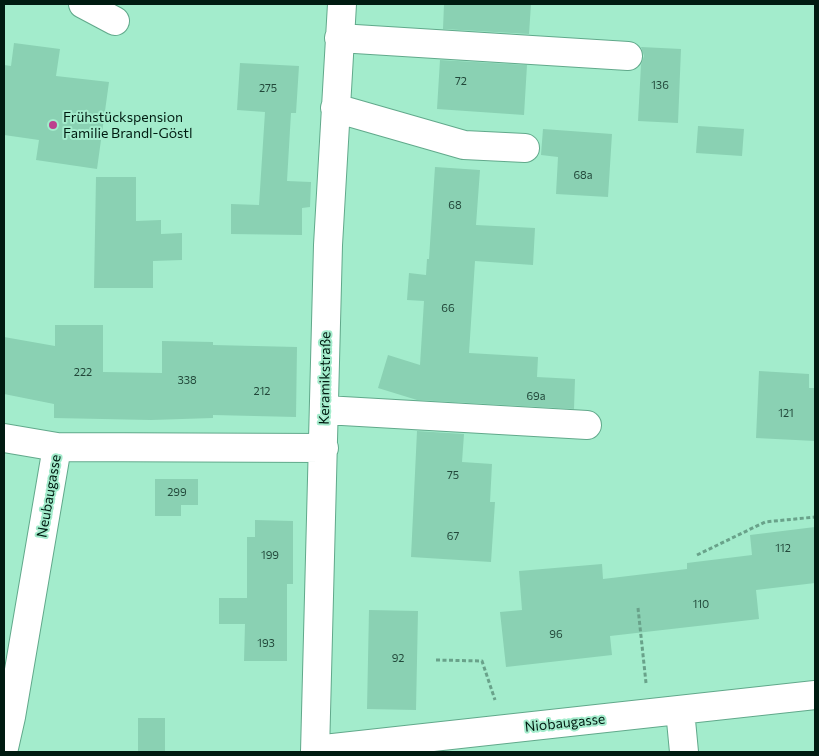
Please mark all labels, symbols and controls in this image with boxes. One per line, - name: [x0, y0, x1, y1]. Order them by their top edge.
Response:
- house number: 72: [455, 74, 467, 88]
- house number: 136: [651, 78, 669, 92]
- house number: 275: [259, 81, 277, 95]
- place label: Frühstückspension Familie Brandl-Göstl: [63, 109, 193, 142]
- marker: Frühstückspension Familie Brandl-Göstl: [47, 119, 59, 131]
- house number: 68a: [573, 168, 593, 182]
- house number: 68: [448, 198, 462, 212]
- house number: 66: [441, 301, 455, 315]
- street label: Keramikstraße: [316, 331, 334, 425]
- house number: 222: [74, 365, 92, 379]
- house number: 338: [177, 373, 197, 387]
- house number: 212: [254, 384, 270, 398]
- house number: 69a: [527, 389, 545, 403]
- house number: 121: [778, 406, 794, 420]
- street label: Neubaugasse: [33, 453, 65, 539]
- house number: 75: [447, 468, 459, 482]
- house number: 299: [167, 485, 187, 499]
- house number: 67: [447, 529, 459, 543]
- house number: 112: [775, 541, 791, 555]
- house number: 199: [261, 548, 279, 562]
- house number: 110: [693, 597, 709, 611]
- house number: 96: [549, 627, 563, 641]
- house number: 193: [257, 636, 275, 650]
- house number: 92: [392, 651, 404, 665]
- street label: Niobaugasse: [524, 710, 606, 736]

